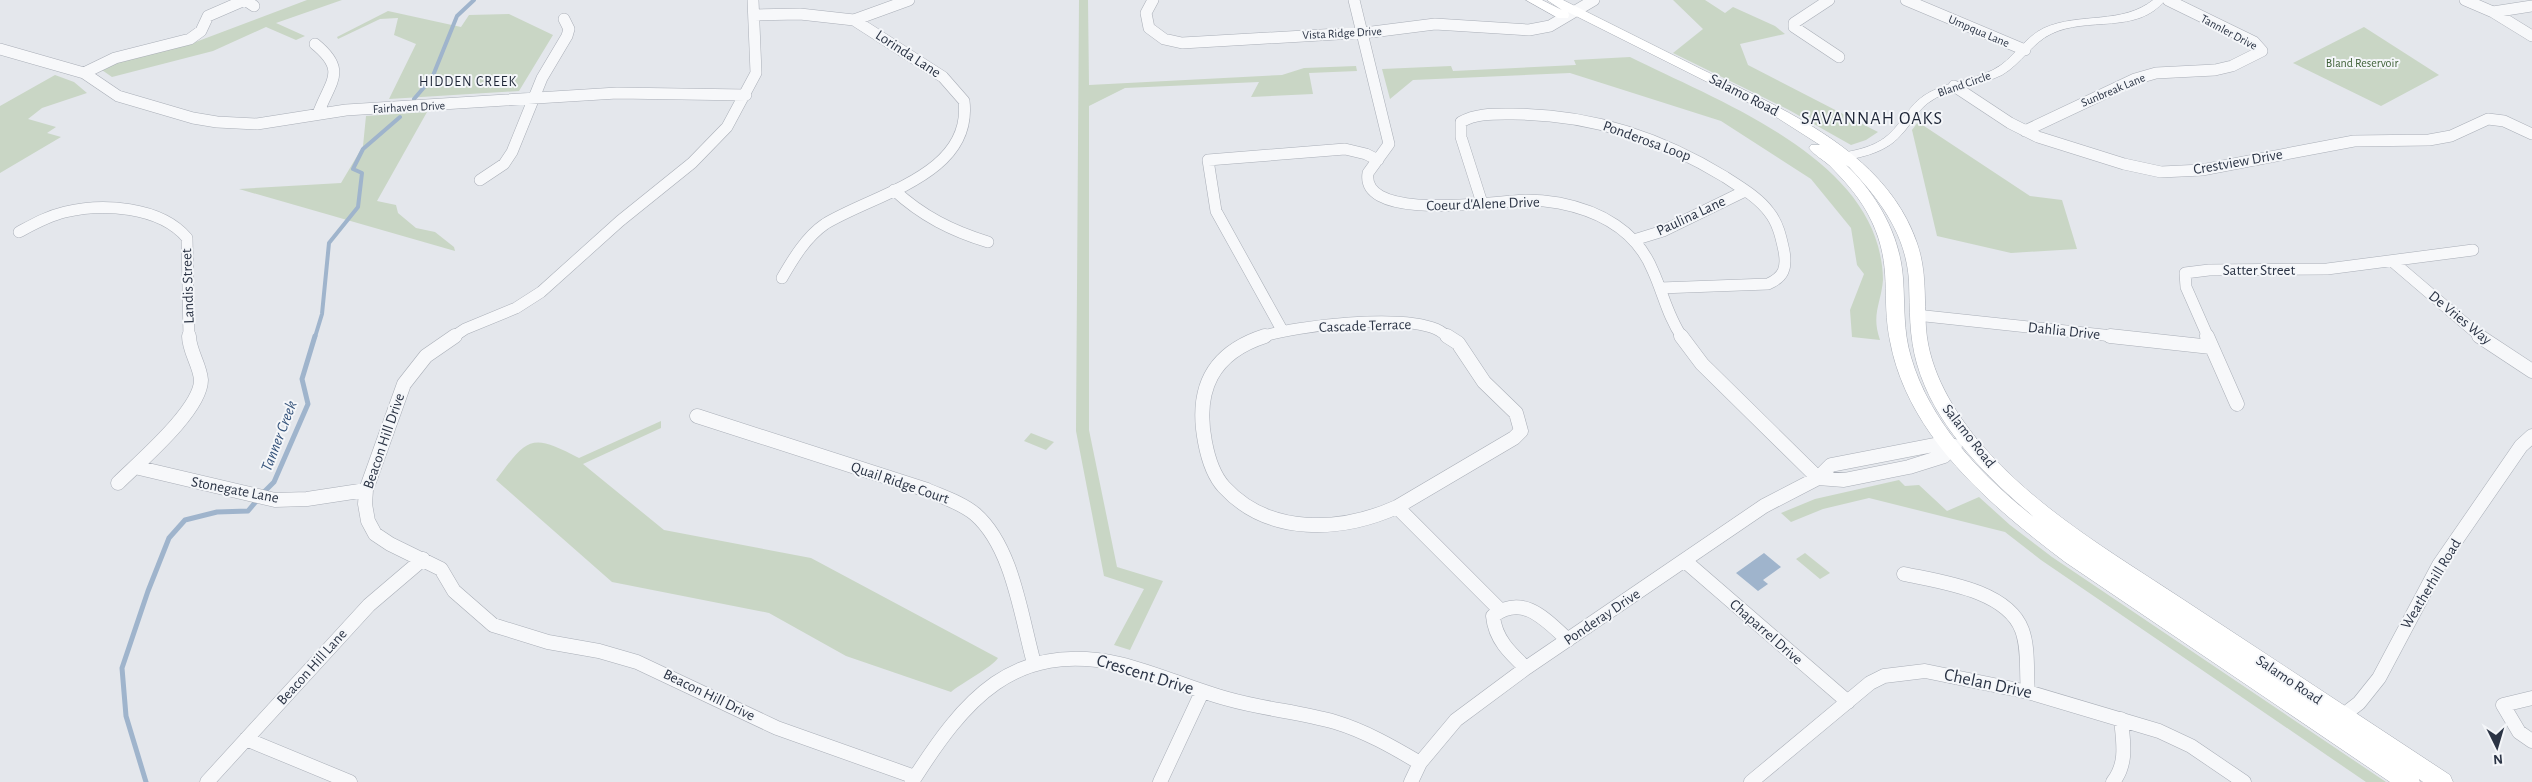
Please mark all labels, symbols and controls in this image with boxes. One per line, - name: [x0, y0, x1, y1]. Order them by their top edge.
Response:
- street label: Tannler Drive: [2199, 12, 2259, 52]
- street label: Umpqua Lane: [1947, 13, 2011, 49]
- street label: Vista Ridge Drive: [1302, 25, 1382, 41]
- street label: Lorinda Lane: [873, 27, 943, 81]
- park label: Bland Reservoir: [2326, 57, 2398, 69]
- street label: Bland Circle: [1936, 69, 1992, 99]
- street label: Salamo Road: [1707, 71, 1781, 119]
- street label: Sunbreak Lane: [2079, 71, 2147, 109]
- district label: HIDDEN CREEK: [419, 75, 517, 89]
- street label: Fairhaven Drive: [373, 99, 445, 115]
- district label: SAVANNAH OAKS: [1801, 110, 1943, 128]
- street label: Ponderosa Loop: [1601, 118, 1693, 164]
- street label: Crestview Drive: [2192, 147, 2284, 177]
- street label: Paulina Lane: [1654, 194, 1728, 238]
- street label: Coeur d'Alene Drive: [1426, 195, 1540, 213]
- street label: Landis Street: [179, 248, 197, 324]
- street label: Satter Street: [2223, 263, 2296, 278]
- street label: De Vries Way: [2426, 288, 2495, 348]
- street label: Cascade Terrace: [1319, 317, 1412, 335]
- street label: Dahlia Drive: [2027, 320, 2101, 342]
- street label: Beacon Hill Drive: [361, 391, 407, 491]
- water label: Tanner Creek: [258, 398, 300, 474]
- street label: Salamo Road: [1940, 401, 1998, 471]
- street label: Quail Ridge Court: [849, 459, 951, 507]
- street label: Stonegate Lane: [190, 474, 280, 506]
- street label: Weatherhill Road: [2398, 536, 2464, 632]
- street label: Ponderay Drive: [1561, 586, 1643, 648]
- street label: Chaparrel Drive: [1727, 597, 1805, 668]
- street label: Beacon Hill Lane: [274, 626, 350, 708]
- street label: Crescent Drive: [1094, 652, 1196, 698]
- street label: Salamo Road: [2253, 653, 2325, 708]
- street label: Beacon Hill Drive: [661, 666, 757, 724]
- street label: Chelan Drive: [1942, 666, 2034, 702]
- north arrow: [2472, 722, 2522, 772]
- text: N: [2493, 752, 2504, 766]

